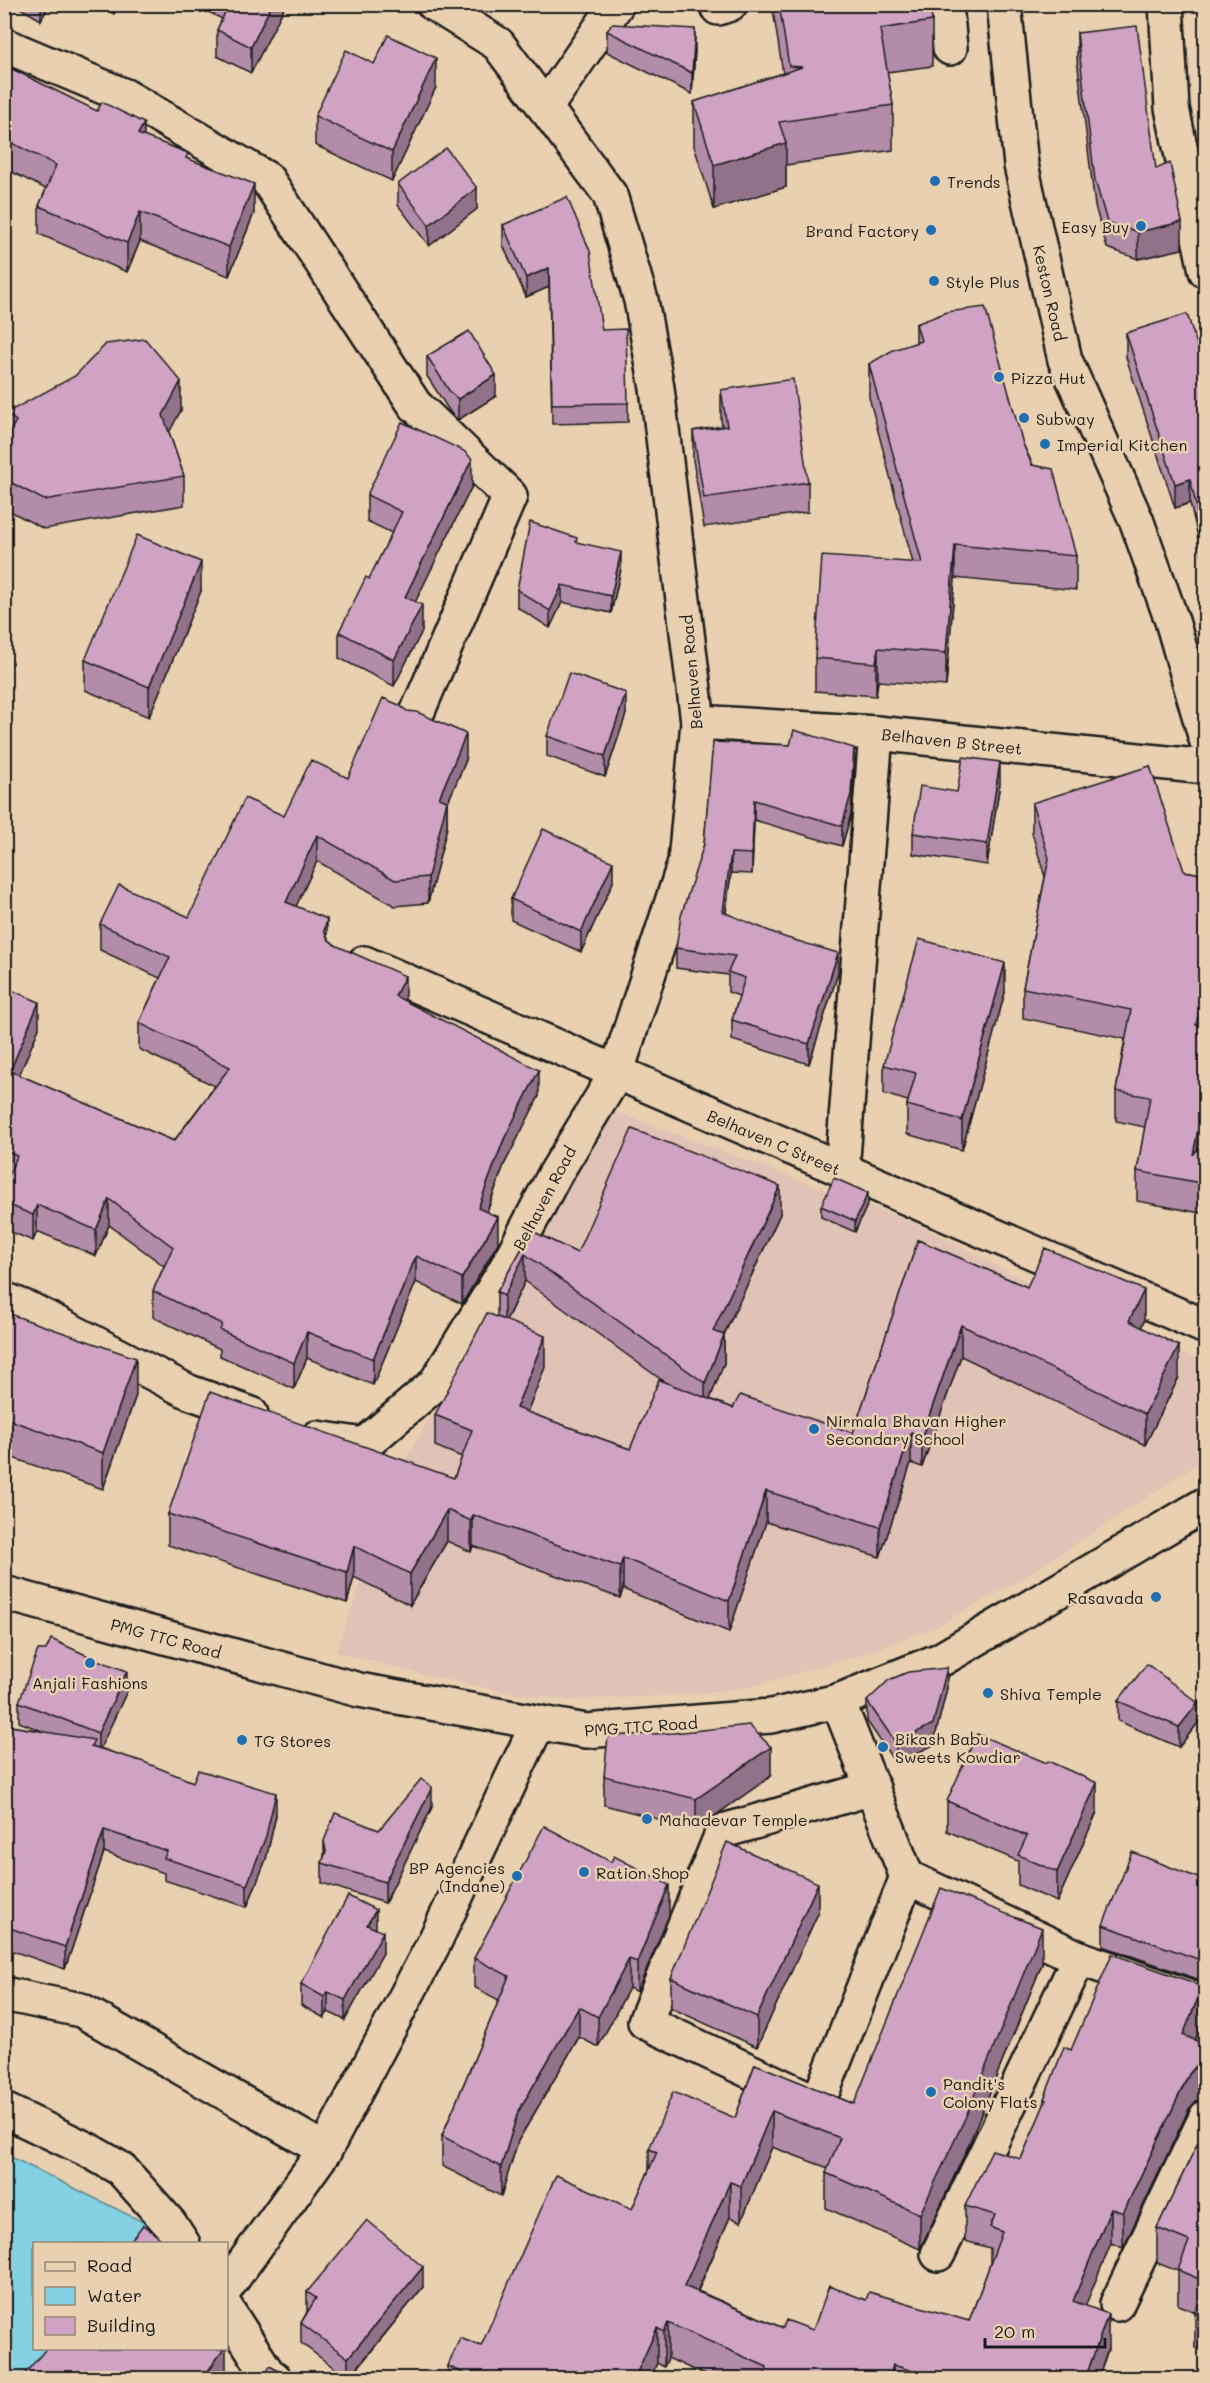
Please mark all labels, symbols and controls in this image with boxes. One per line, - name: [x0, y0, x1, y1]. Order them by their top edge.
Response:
- place label: Trends: [947, 171, 1001, 192]
- marker: Trends: [928, 174, 942, 188]
- place label: Easy Buy: [1062, 216, 1129, 237]
- marker: Easy Buy: [1134, 219, 1148, 233]
- place label: Brand Factory: [806, 220, 919, 241]
- marker: Brand Factory: [924, 223, 938, 237]
- street label: Keston Road: [1029, 243, 1071, 343]
- place label: Style Plus: [946, 271, 1020, 292]
- marker: Style Plus: [927, 274, 941, 288]
- place label: Pizza Hut: [1011, 367, 1086, 388]
- marker: Pizza Hut: [992, 370, 1006, 384]
- place label: Subway: [1036, 408, 1095, 429]
- marker: Subway: [1017, 411, 1031, 425]
- place label: Imperial Kitchen: [1057, 434, 1187, 455]
- marker: Imperial Kitchen: [1038, 437, 1052, 451]
- street label: Belhaven Road: [676, 614, 706, 730]
- street label: Belhaven B Street: [881, 723, 1023, 759]
- street label: Belhaven C Street: [704, 1104, 844, 1180]
- street label: Belhaven Road: [508, 1142, 580, 1254]
- place label: Nirmala Bhavan Higher Secondary School: [826, 1410, 1006, 1449]
- marker: Nirmala Bhavan Higher Secondary School: [807, 1422, 821, 1436]
- place label: Rasavada: [1067, 1587, 1144, 1608]
- marker: Rasavada: [1149, 1590, 1163, 1604]
- street label: PMG TTC Road: [108, 1613, 224, 1663]
- marker: Anjali Fashions: [83, 1656, 97, 1670]
- place label: Anjali Fashions: [32, 1672, 148, 1693]
- place label: Shiva Temple: [1000, 1683, 1102, 1704]
- marker: Shiva Temple: [981, 1686, 995, 1700]
- street label: PMG TTC Road: [584, 1712, 698, 1740]
- place label: Bikash Babu Sweets Kowdiar: [895, 1728, 1021, 1767]
- place label: TG Stores: [254, 1730, 331, 1751]
- marker: TG Stores: [235, 1733, 249, 1747]
- marker: Bikash Babu Sweets Kowdiar: [876, 1740, 890, 1754]
- place label: Mahadevar Temple: [659, 1809, 808, 1830]
- marker: Mahadevar Temple: [640, 1812, 654, 1826]
- place label: BP Agencies (Indane): [409, 1857, 505, 1896]
- place label: Ration Shop: [596, 1862, 689, 1883]
- marker: Ration Shop: [577, 1865, 591, 1879]
- marker: BP Agencies (Indane): [510, 1869, 524, 1883]
- place label: Pandit's Colony Flats: [943, 2073, 1038, 2112]
- marker: Pandit's Colony Flats: [924, 2085, 938, 2099]
- legend: [33, 2242, 228, 2350]
- text: Road: [87, 2253, 132, 2277]
- text: Water: [87, 2283, 142, 2307]
- scale bar: [985, 2311, 1105, 2349]
- text: Building: [87, 2313, 155, 2337]
- text: 20 m: [994, 2319, 1035, 2343]

